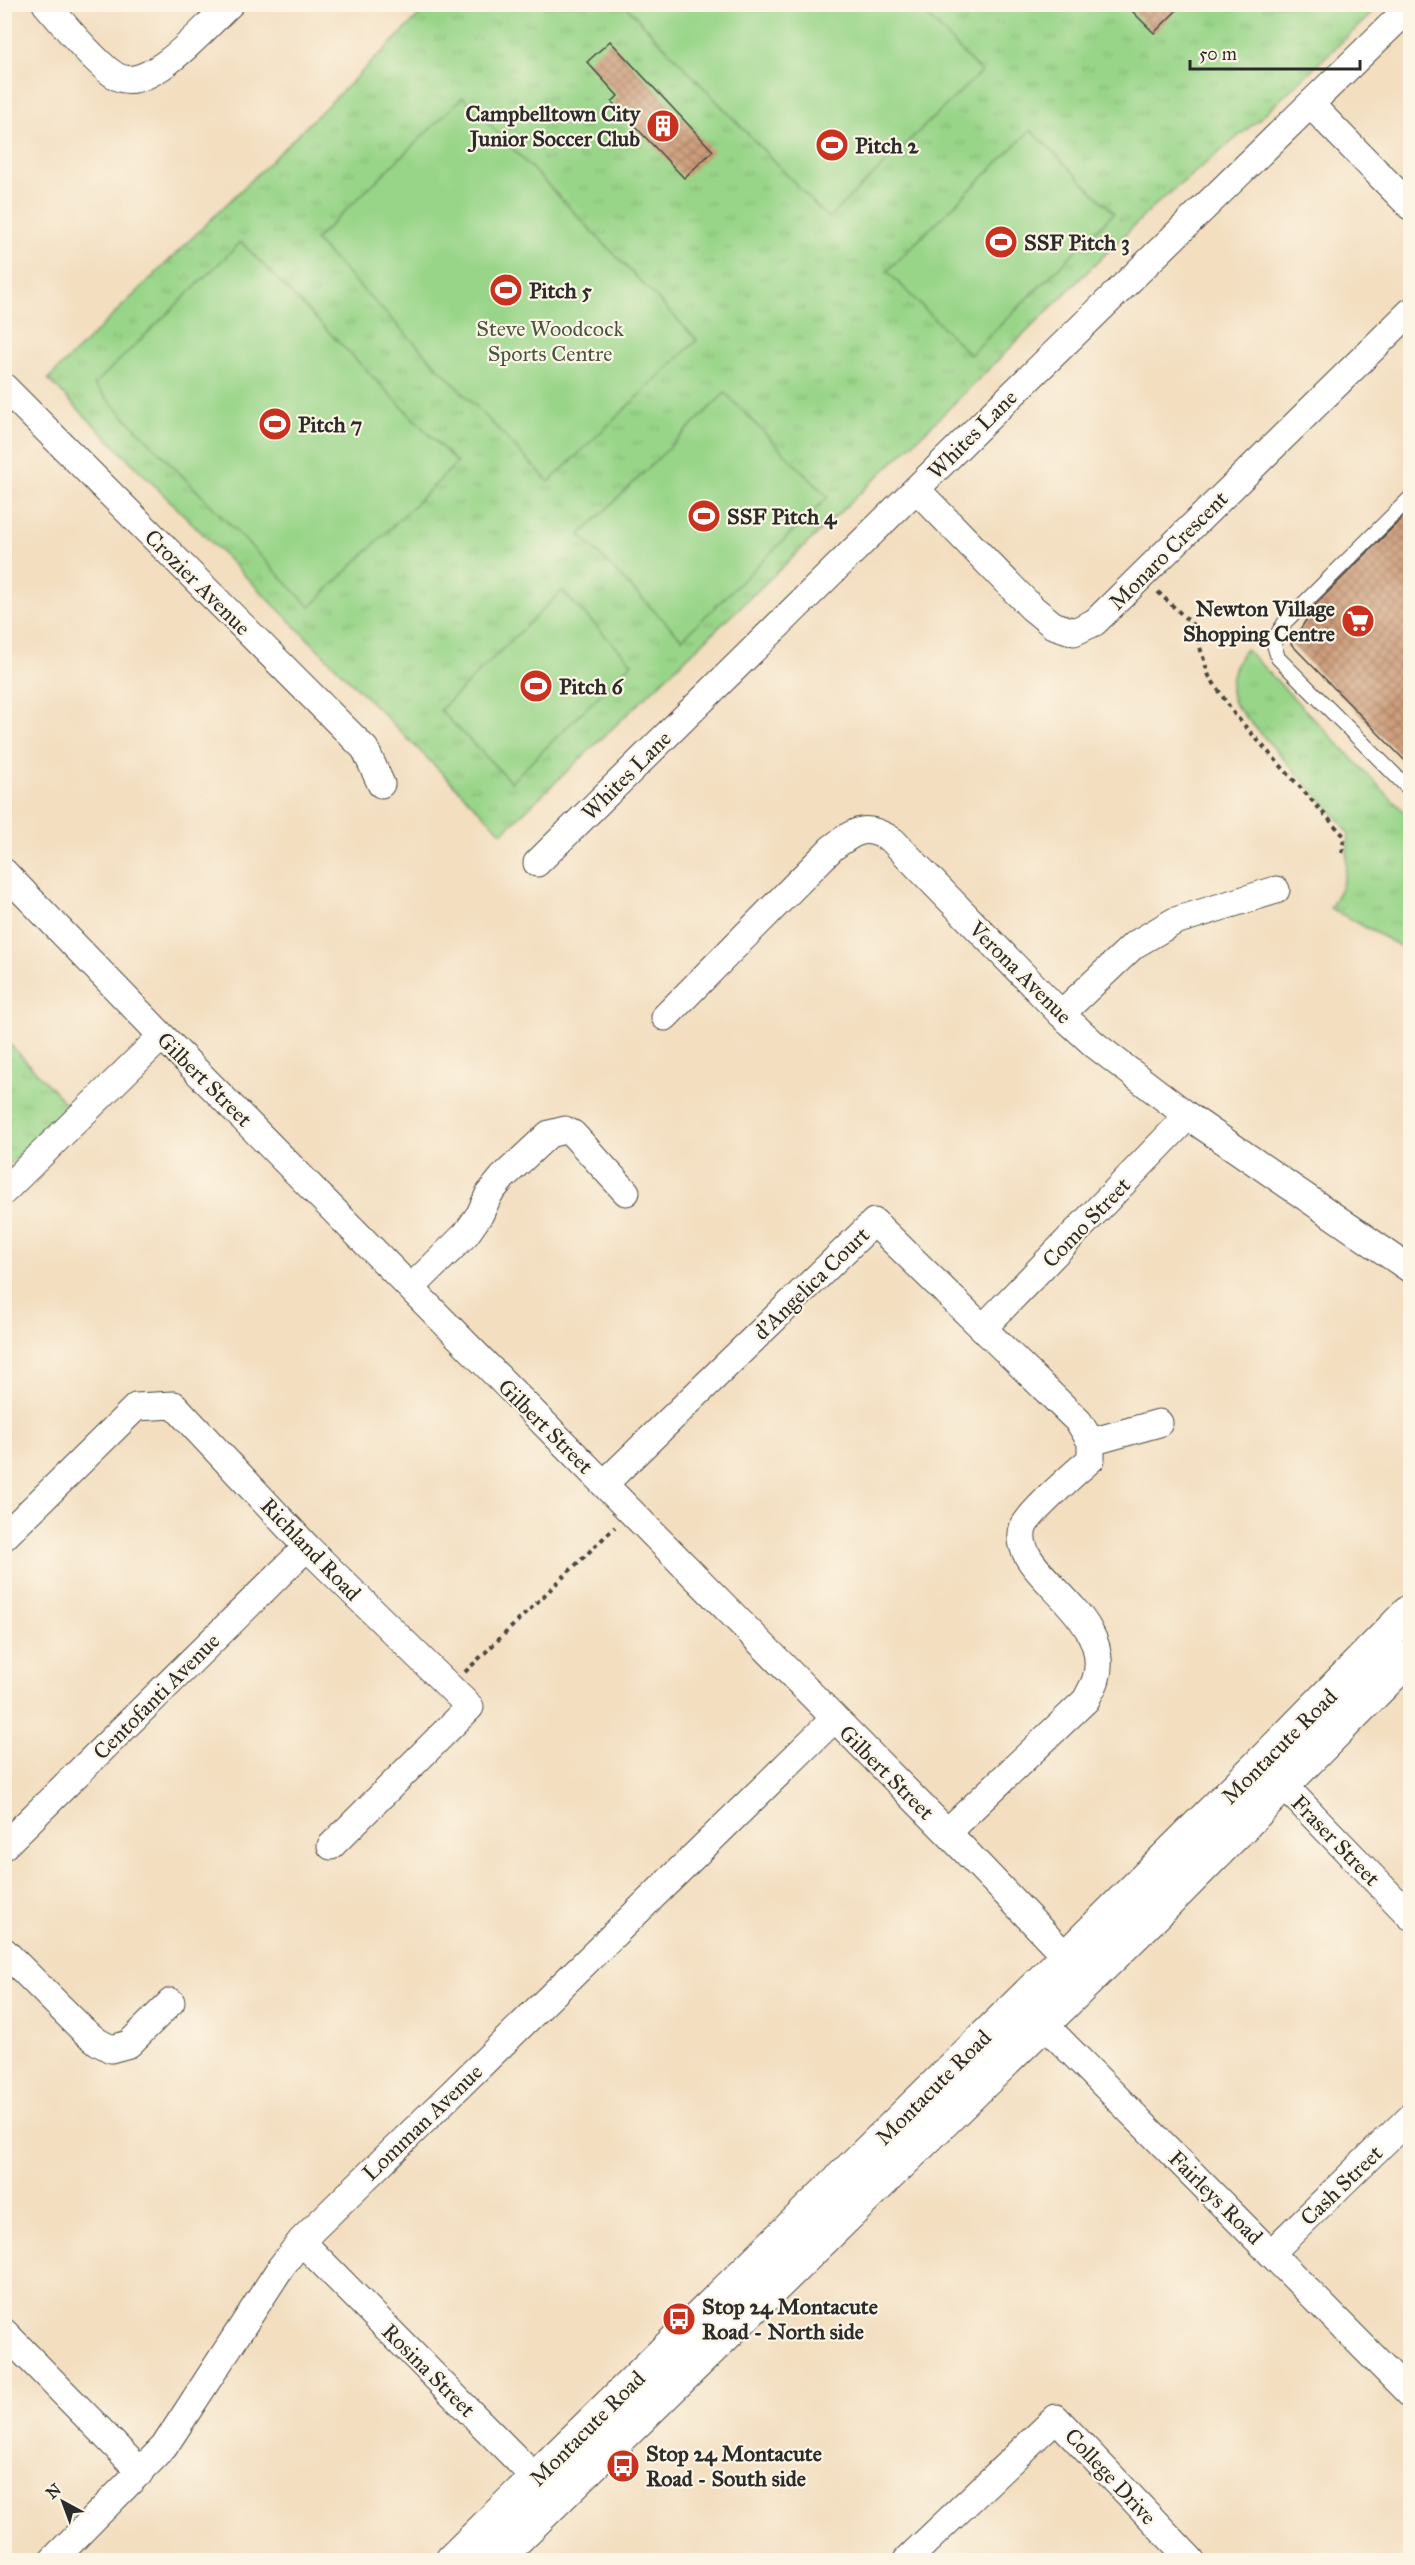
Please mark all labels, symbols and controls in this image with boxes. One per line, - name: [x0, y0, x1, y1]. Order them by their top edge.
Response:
- scale bar: [1190, 33, 1360, 71]
- text: 50 m: [1199, 43, 1237, 65]
- place label: Campbelltown City Junior Soccer Club: [466, 100, 642, 153]
- building icon: Campbelltown City Junior Soccer Club: [645, 108, 681, 144]
- sports icon: Pitch 2: [814, 127, 850, 163]
- place label: Pitch 2: [855, 132, 920, 159]
- sports icon: SSF Pitch 3: [983, 224, 1019, 260]
- place label: SSF Pitch 3: [1024, 229, 1130, 256]
- sports icon: Pitch 5: [488, 272, 524, 308]
- place label: Pitch 5: [529, 277, 593, 304]
- park label: Steve Woodcock Sports Centre: [476, 315, 624, 367]
- street label: Whites Lane: [922, 384, 1023, 485]
- sports icon: Pitch 7: [257, 406, 293, 442]
- place label: Pitch 7: [298, 411, 363, 438]
- street label: Monaro Crescent: [1103, 485, 1234, 616]
- sports icon: SSF Pitch 4: [686, 498, 722, 534]
- place label: SSF Pitch 4: [727, 503, 838, 530]
- street label: Crozier Avenue: [139, 524, 256, 641]
- place label: Newton Village Shopping Centre: [1183, 595, 1335, 647]
- supermarket icon: Newton Village Shopping Centre: [1340, 603, 1376, 639]
- sports icon: Pitch 6: [518, 668, 554, 704]
- place label: Pitch 6: [559, 673, 625, 700]
- street label: Whites Lane: [576, 725, 677, 826]
- street label: Verona Avenue: [963, 915, 1078, 1029]
- street label: Gilbert Street: [151, 1026, 258, 1133]
- street label: Como Street: [1037, 1171, 1136, 1273]
- street label: d'Angelica Court: [748, 1221, 875, 1346]
- street label: Gilbert Street: [492, 1373, 599, 1480]
- street label: Richland Road: [255, 1492, 366, 1606]
- street label: Centofanti Avenue: [87, 1627, 225, 1765]
- street label: Montacute Road: [1216, 1683, 1343, 1810]
- street label: Gilbert Street: [833, 1719, 940, 1826]
- street label: Fraser Street: [1286, 1789, 1386, 1892]
- street label: Montacute Road: [870, 2024, 997, 2151]
- street label: Lomman Avenue: [357, 2058, 488, 2186]
- street label: Cash Street: [1295, 2139, 1388, 2231]
- street label: Fairleys Road: [1163, 2145, 1268, 2250]
- place label: Stop 24 Montacute Road - North side: [702, 2293, 878, 2345]
- bus stop icon: Stop 24 Montacute Road - North side: [661, 2301, 697, 2337]
- street label: Rosina Street: [376, 2318, 481, 2423]
- street label: Montacute Road: [524, 2365, 651, 2492]
- street label: College Drive: [1059, 2422, 1162, 2530]
- place label: Stop 24 Montacute Road - South side: [646, 2440, 822, 2492]
- bus stop icon: Stop 24 Montacute Road - South side: [605, 2448, 641, 2484]
- north arrow: [33, 2472, 93, 2532]
- text: N: [42, 2479, 65, 2503]

